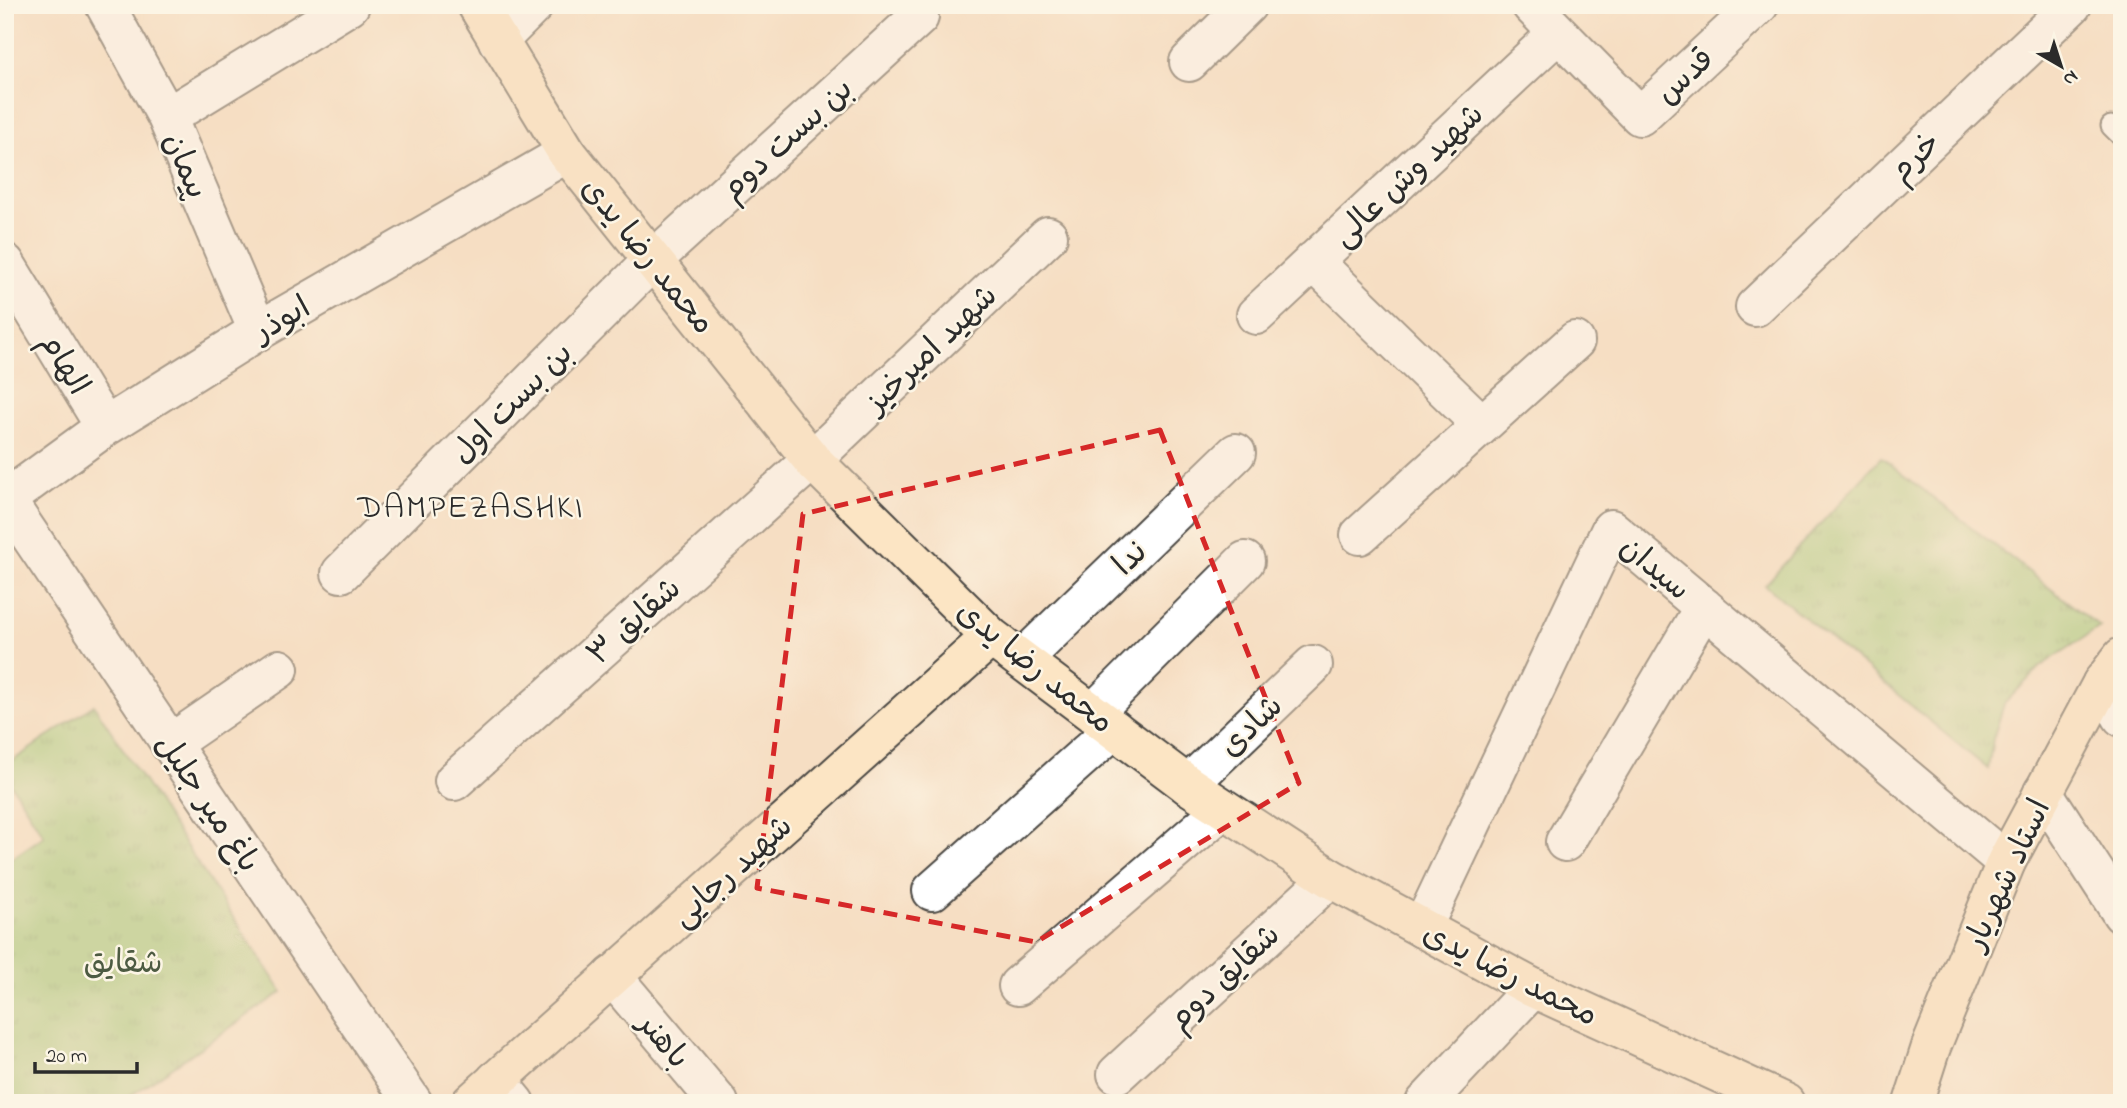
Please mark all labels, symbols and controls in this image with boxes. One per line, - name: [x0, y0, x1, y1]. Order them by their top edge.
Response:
- north arrow: [2025, 32, 2096, 102]
- street label: قدس: [1646, 38, 1726, 117]
- text: N: [2057, 63, 2084, 92]
- street label: بن بست دوم: [711, 68, 865, 213]
- street label: شهید وش عالی: [1323, 93, 1496, 260]
- street label: خرم: [1880, 122, 1953, 195]
- street label: پیمان: [149, 126, 219, 207]
- street label: محمد رضا یدی: [568, 168, 725, 346]
- street label: شهید امیرخیز: [853, 275, 1010, 428]
- street label: ابوذر: [243, 286, 320, 358]
- street label: الهام: [26, 325, 100, 405]
- street label: بن بست اول: [441, 332, 585, 476]
- district label: DAMPEZASHKI: [357, 485, 584, 533]
- street label: سیدان: [1608, 526, 1700, 613]
- street label: ندا: [1103, 531, 1160, 588]
- street label: شقایق ۳: [578, 567, 693, 678]
- street label: محمد رضا یدی: [945, 590, 1123, 747]
- street label: شادی: [1210, 685, 1295, 770]
- street label: باغ میر جلیل: [142, 725, 270, 883]
- street label: استاد شهریار: [1952, 792, 2065, 962]
- street label: شهید رجایی: [662, 805, 805, 940]
- street label: محمد رضا یدی: [1414, 912, 1605, 1040]
- street label: شقایق دوم: [1159, 914, 1292, 1043]
- park label: شقایق: [84, 941, 162, 988]
- street label: باهنر: [623, 1002, 700, 1080]
- scale bar: [35, 1031, 136, 1075]
- text: 20 m: [46, 1042, 87, 1072]

